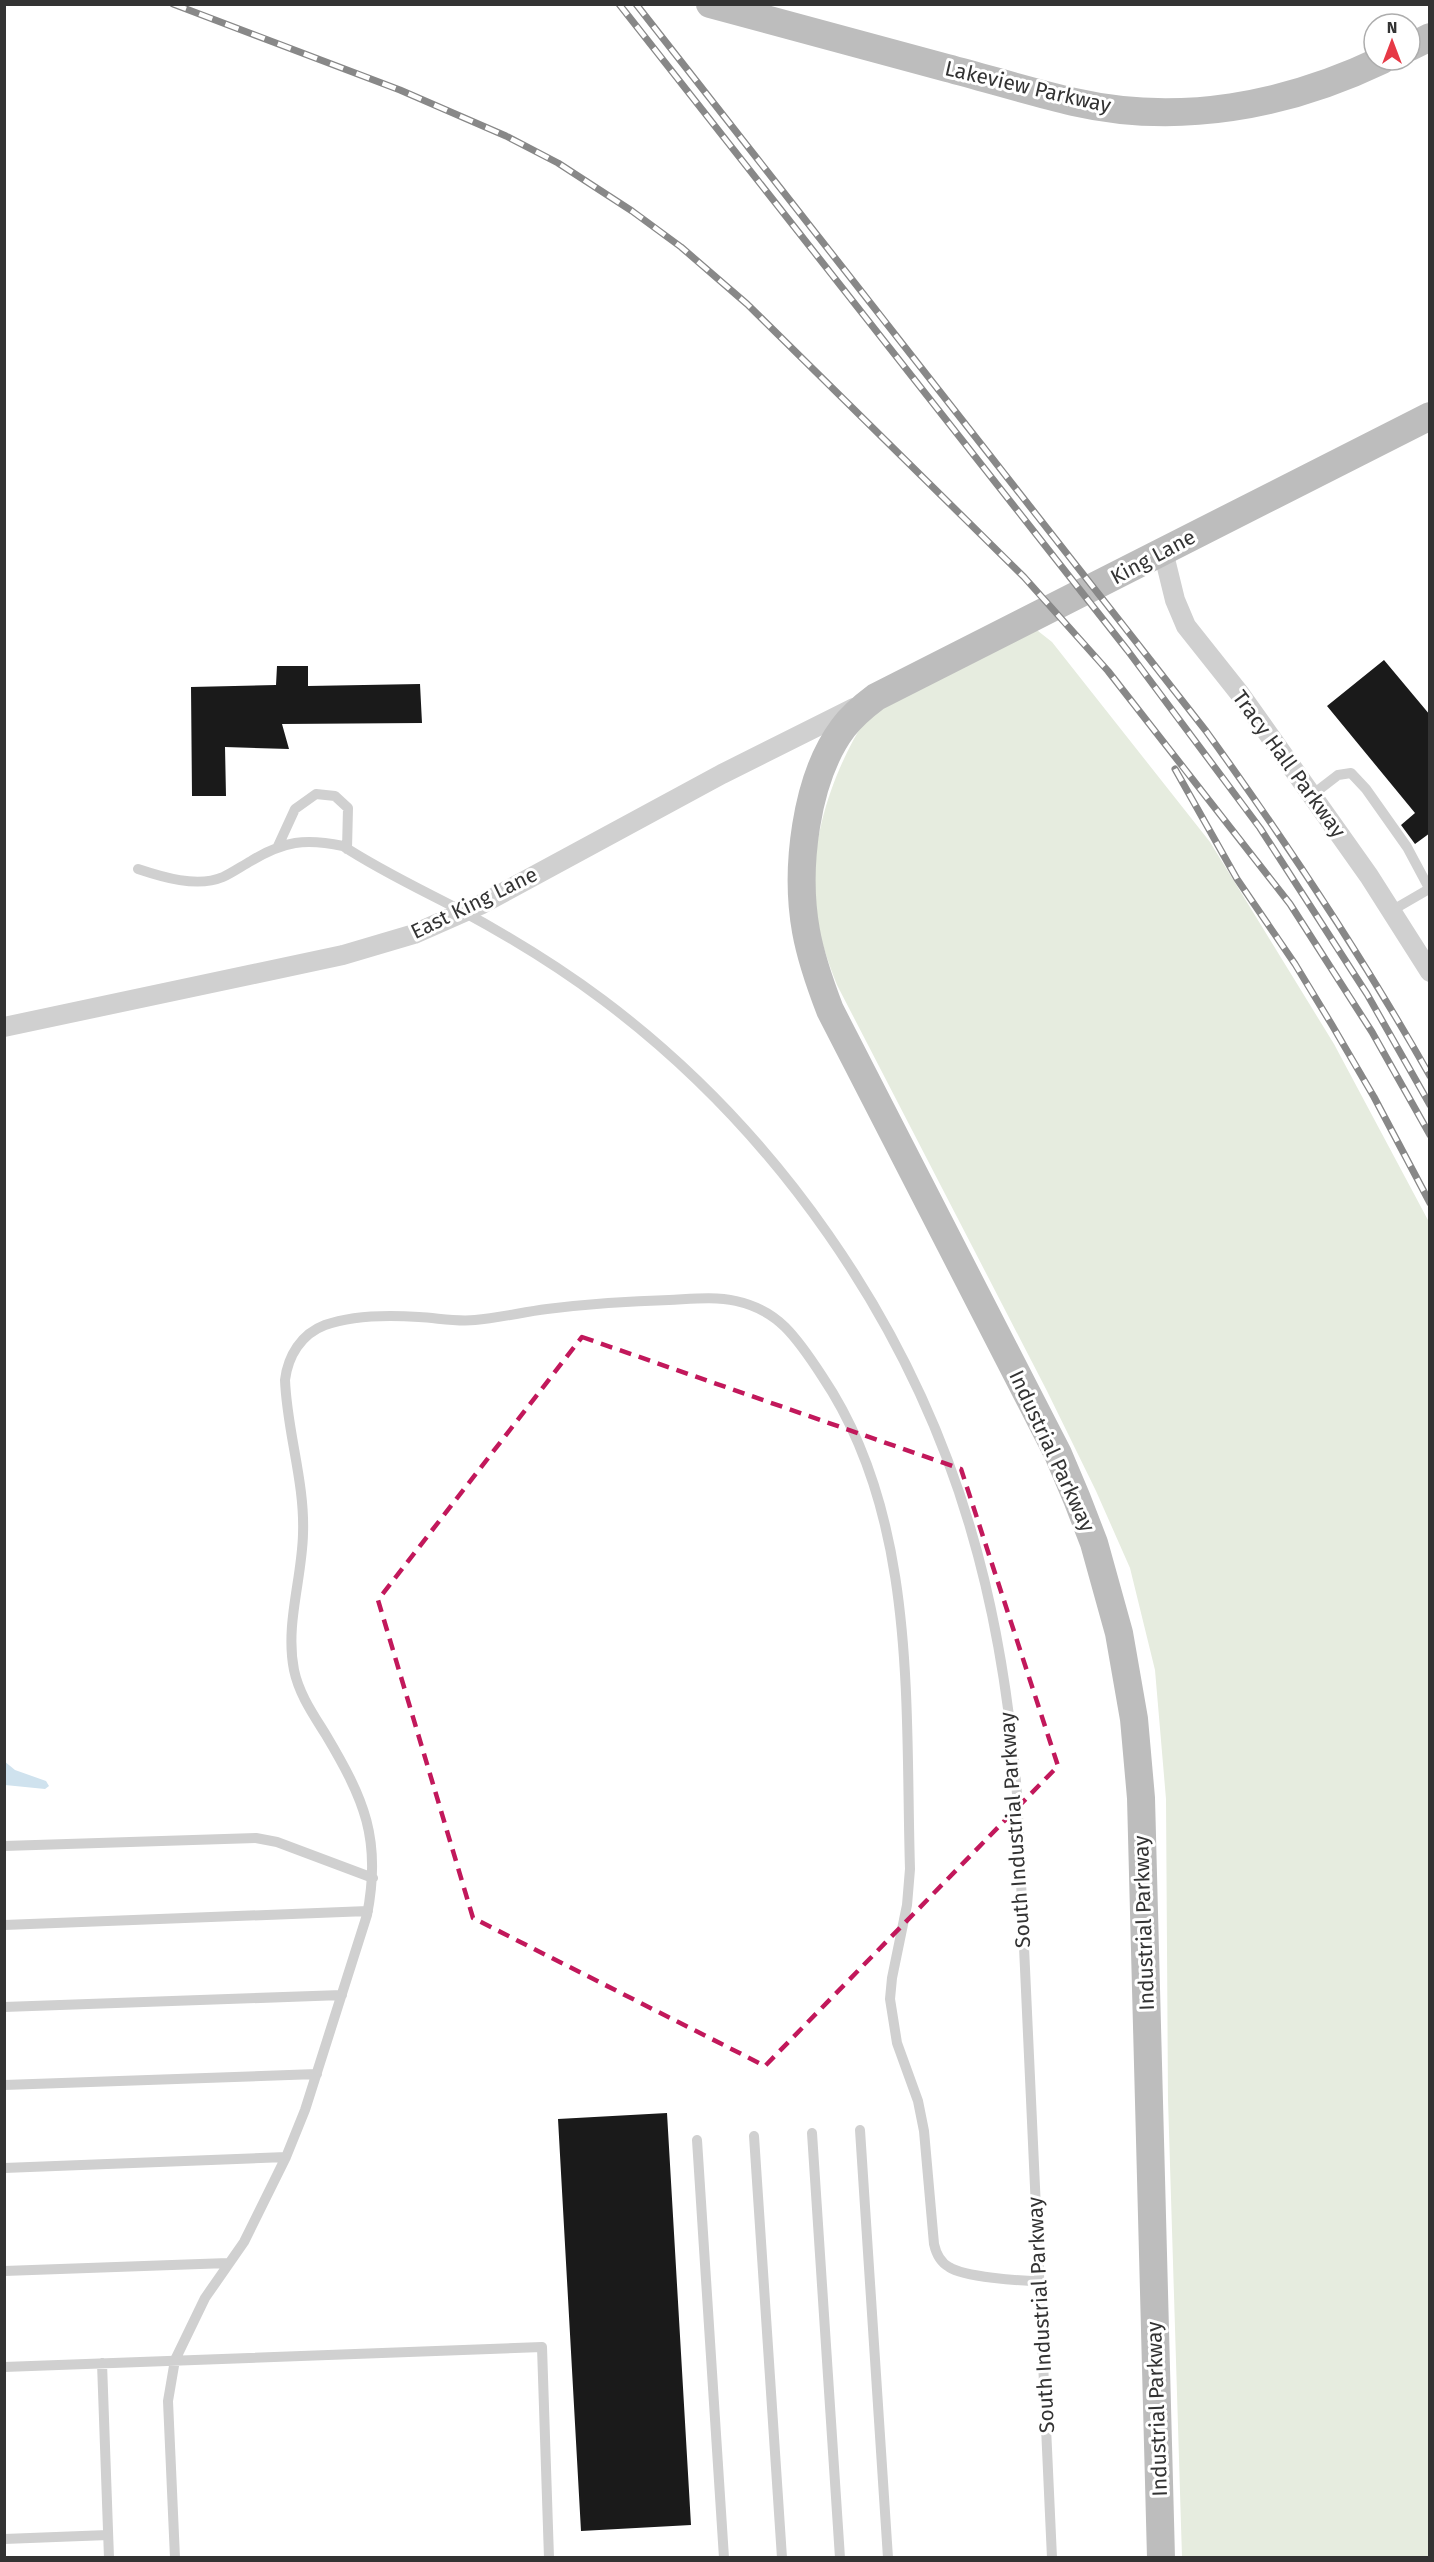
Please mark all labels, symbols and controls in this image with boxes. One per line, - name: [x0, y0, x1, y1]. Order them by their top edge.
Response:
- north arrow: [1362, 12, 1422, 72]
- text: N: [1387, 18, 1397, 37]
- street label: Lakeview Parkway: [942, 55, 1114, 119]
- street label: King Lane: [1106, 524, 1200, 590]
- street label: Tracy Hall Parkway: [1227, 685, 1352, 843]
- street label: East King Lane: [406, 861, 542, 945]
- street label: Industrial Parkway: [1003, 1366, 1101, 1536]
- street label: South Industrial Parkway: [994, 1710, 1036, 1949]
- street label: Industrial Parkway: [1128, 1834, 1160, 2011]
- street label: South Industrial Parkway: [1022, 2196, 1060, 2434]
- street label: Industrial Parkway: [1141, 2320, 1173, 2497]

